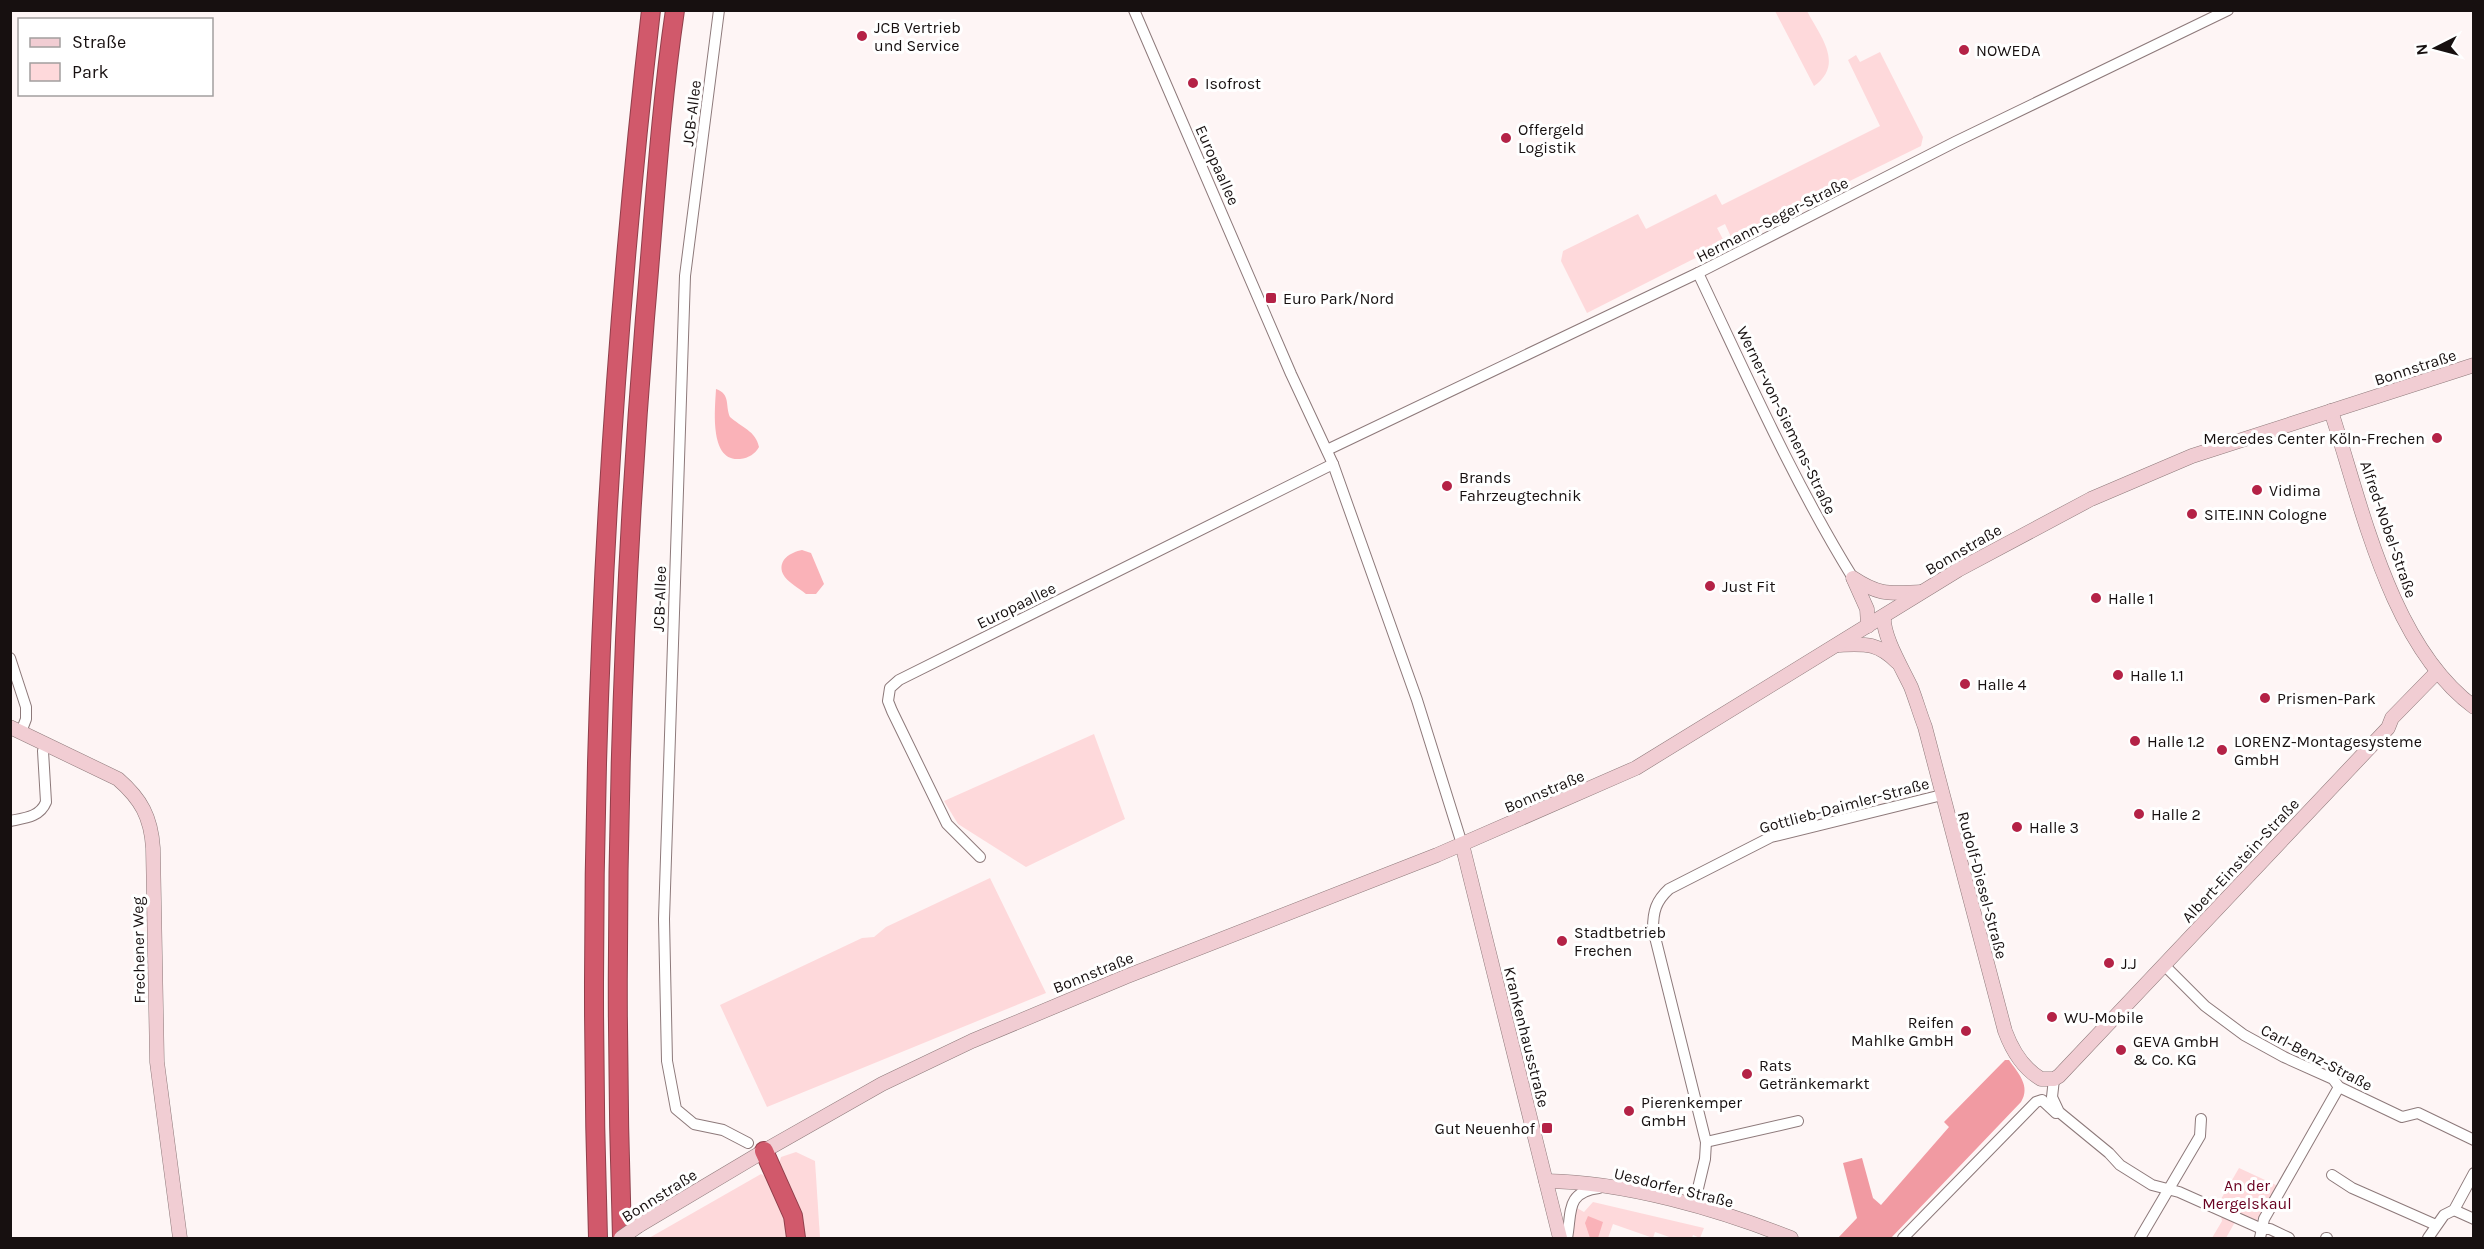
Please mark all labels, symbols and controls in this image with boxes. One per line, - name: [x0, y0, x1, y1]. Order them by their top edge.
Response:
- legend: [18, 18, 213, 96]
- place label: JCB Vertrieb und Service: [874, 18, 961, 55]
- north arrow: [2406, 18, 2466, 78]
- marker: JCB Vertrieb und Service: [855, 29, 869, 43]
- text: Straße: [72, 31, 126, 53]
- place label: NOWEDA: [1976, 41, 2040, 60]
- marker: NOWEDA: [1957, 43, 1971, 57]
- text: N: [2412, 43, 2432, 56]
- text: Park: [72, 61, 109, 83]
- place label: Isofrost: [1205, 74, 1261, 93]
- marker: Isofrost: [1186, 76, 1200, 90]
- street label: JCB-Allee: [678, 79, 705, 147]
- place label: Offergeld Logistik: [1518, 120, 1584, 157]
- street label: Europaallee: [1191, 122, 1244, 208]
- marker: Offergeld Logistik: [1499, 131, 1513, 145]
- street label: Hermann-Seger-Straße: [1693, 173, 1851, 266]
- place label: Euro Park/Nord: [1283, 289, 1394, 308]
- marker: Euro Park/Nord: [1264, 291, 1278, 305]
- street label: Werner-von-Siemens-Straße: [1733, 323, 1840, 517]
- street label: Bonnstraße: [2372, 345, 2459, 390]
- place label: Mercedes Center Köln-Frechen: [2203, 429, 2425, 448]
- marker: Mercedes Center Köln-Frechen: [2430, 431, 2444, 445]
- street label: Alfred-Nobel-Straße: [2356, 458, 2421, 600]
- place label: Brands Fahrzeugtechnik: [1459, 468, 1581, 505]
- marker: Brands Fahrzeugtechnik: [1440, 479, 1454, 493]
- place label: Vidima: [2269, 481, 2321, 500]
- marker: Vidima: [2250, 483, 2264, 497]
- place label: SITE.INN Cologne: [2204, 505, 2327, 524]
- marker: SITE.INN Cologne: [2185, 507, 2199, 521]
- street label: Bonnstraße: [1922, 520, 2005, 579]
- street label: JCB-Allee: [649, 566, 670, 633]
- place label: Just Fit: [1722, 577, 1776, 596]
- street label: Europaallee: [974, 578, 1059, 633]
- marker: Just Fit: [1703, 579, 1717, 593]
- place label: Halle 1: [2108, 589, 2154, 608]
- marker: Halle 1: [2089, 591, 2103, 605]
- place label: Halle 1.1: [2130, 666, 2184, 685]
- marker: Halle 1.1: [2111, 668, 2125, 682]
- place label: Halle 4: [1977, 675, 2026, 694]
- marker: Halle 4: [1958, 677, 1972, 691]
- place label: Prismen-Park: [2277, 689, 2376, 708]
- marker: Prismen-Park: [2258, 691, 2272, 705]
- place label: Halle 1.2: [2147, 732, 2205, 751]
- place label: LORENZ-Montagesysteme GmbH: [2234, 732, 2422, 769]
- marker: Halle 1.2: [2128, 734, 2142, 748]
- marker: LORENZ-Montagesysteme GmbH: [2215, 743, 2229, 757]
- street label: Bonnstraße: [1501, 766, 1587, 817]
- street label: Gottlieb-Daimler-Straße: [1757, 774, 1931, 837]
- street label: Albert-Einstein-Straße: [2178, 794, 2303, 926]
- place label: Halle 2: [2151, 805, 2201, 824]
- marker: Halle 2: [2132, 807, 2146, 821]
- street label: Rudolf-Diesel-Straße: [1954, 809, 2011, 961]
- place label: Halle 3: [2029, 818, 2079, 837]
- marker: Halle 3: [2010, 820, 2024, 834]
- street label: Frechener Weg: [128, 896, 149, 1004]
- place label: Stadtbetrieb Frechen: [1574, 923, 1666, 960]
- marker: Stadtbetrieb Frechen: [1555, 934, 1569, 948]
- street label: Bonnstraße: [1050, 948, 1136, 997]
- place label: J.J: [2121, 954, 2137, 973]
- marker: J.J: [2102, 956, 2116, 970]
- street label: Krankenhausstraße: [1500, 965, 1553, 1110]
- place label: WU-Mobile: [2064, 1008, 2144, 1027]
- marker: WU-Mobile: [2045, 1010, 2059, 1024]
- place label: Reifen Mahlke GmbH: [1851, 1013, 1954, 1050]
- street label: Carl-Benz-Straße: [2258, 1020, 2376, 1095]
- marker: Reifen Mahlke GmbH: [1959, 1024, 1973, 1038]
- place label: GEVA GmbH & Co. KG: [2133, 1032, 2219, 1069]
- marker: GEVA GmbH & Co. KG: [2114, 1043, 2128, 1057]
- place label: Rats Getränkemarkt: [1759, 1056, 1870, 1093]
- marker: Rats Getränkemarkt: [1740, 1067, 1754, 1081]
- place label: Pierenkemper GmbH: [1641, 1093, 1742, 1130]
- marker: Pierenkemper GmbH: [1622, 1104, 1636, 1118]
- place label: Gut Neuenhof: [1435, 1119, 1536, 1138]
- marker: Gut Neuenhof: [1540, 1121, 1554, 1135]
- street label: Uesdorfer Straße: [1612, 1163, 1736, 1212]
- street label: Bonnstraße: [618, 1165, 700, 1226]
- park label: An der Mergelskaul: [2202, 1176, 2292, 1213]

